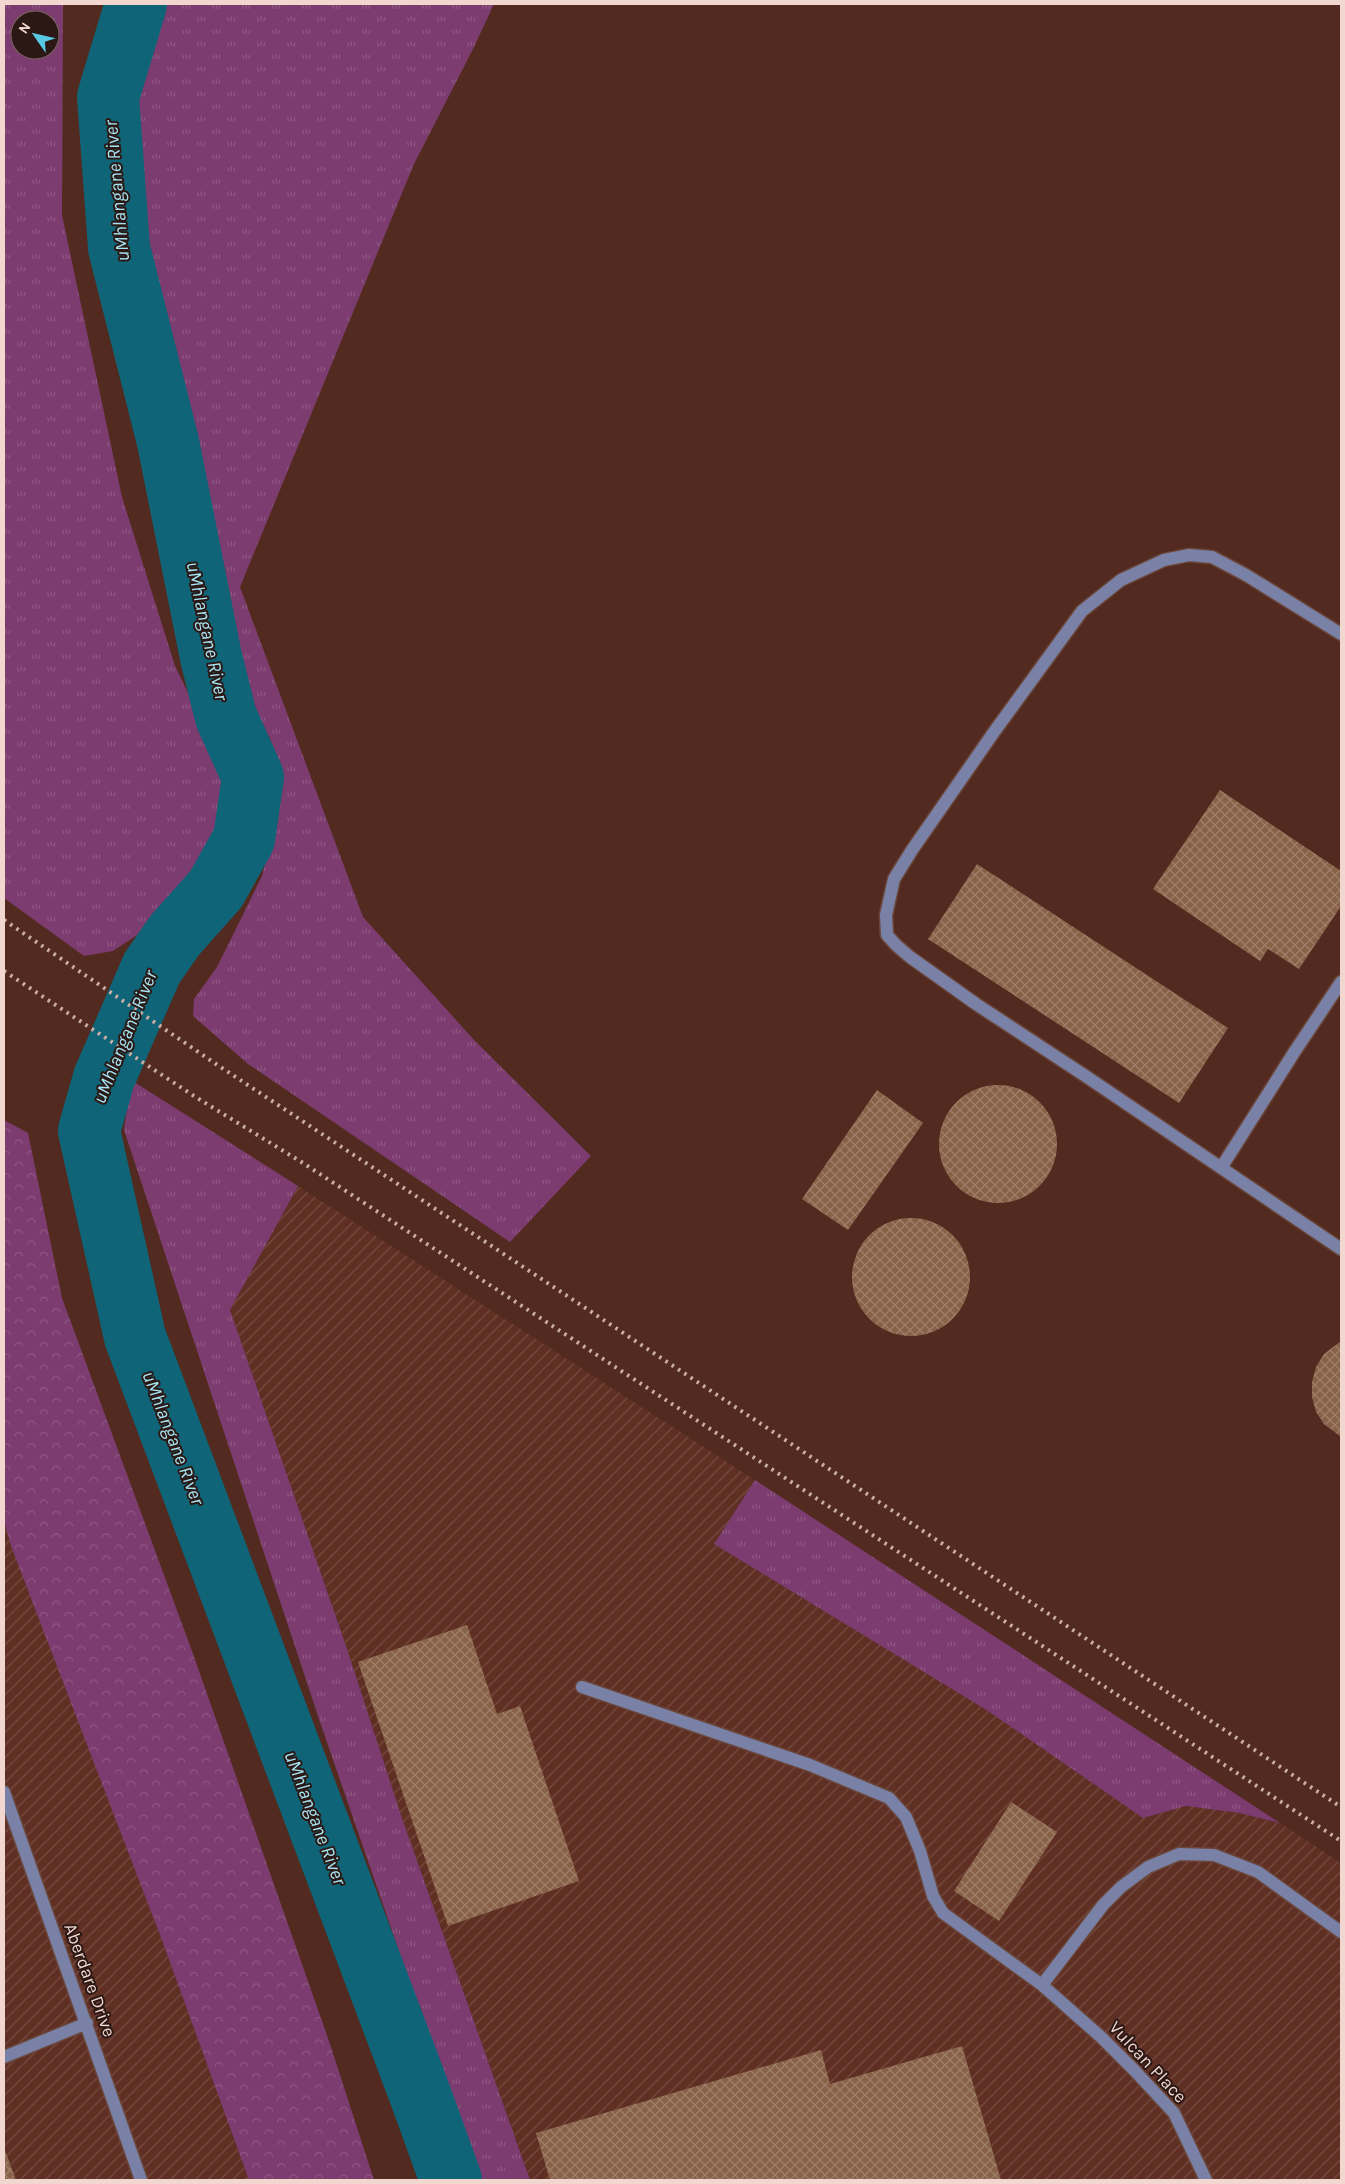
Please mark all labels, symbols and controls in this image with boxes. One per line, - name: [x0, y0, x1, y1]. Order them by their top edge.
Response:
- north arrow: [10, 10, 60, 60]
- text: N: [15, 19, 34, 37]
- water label: uMhlangane River: [100, 118, 134, 263]
- water label: uMhlangane River: [181, 559, 233, 704]
- water label: uMhlangane River: [88, 966, 162, 1107]
- water label: uMhlangane River: [137, 1368, 209, 1510]
- water label: uMhlangane River: [279, 1748, 351, 1890]
- street label: Aberdare Drive: [59, 1920, 121, 2040]
- street label: Vulcan Place: [1105, 2017, 1191, 2107]

